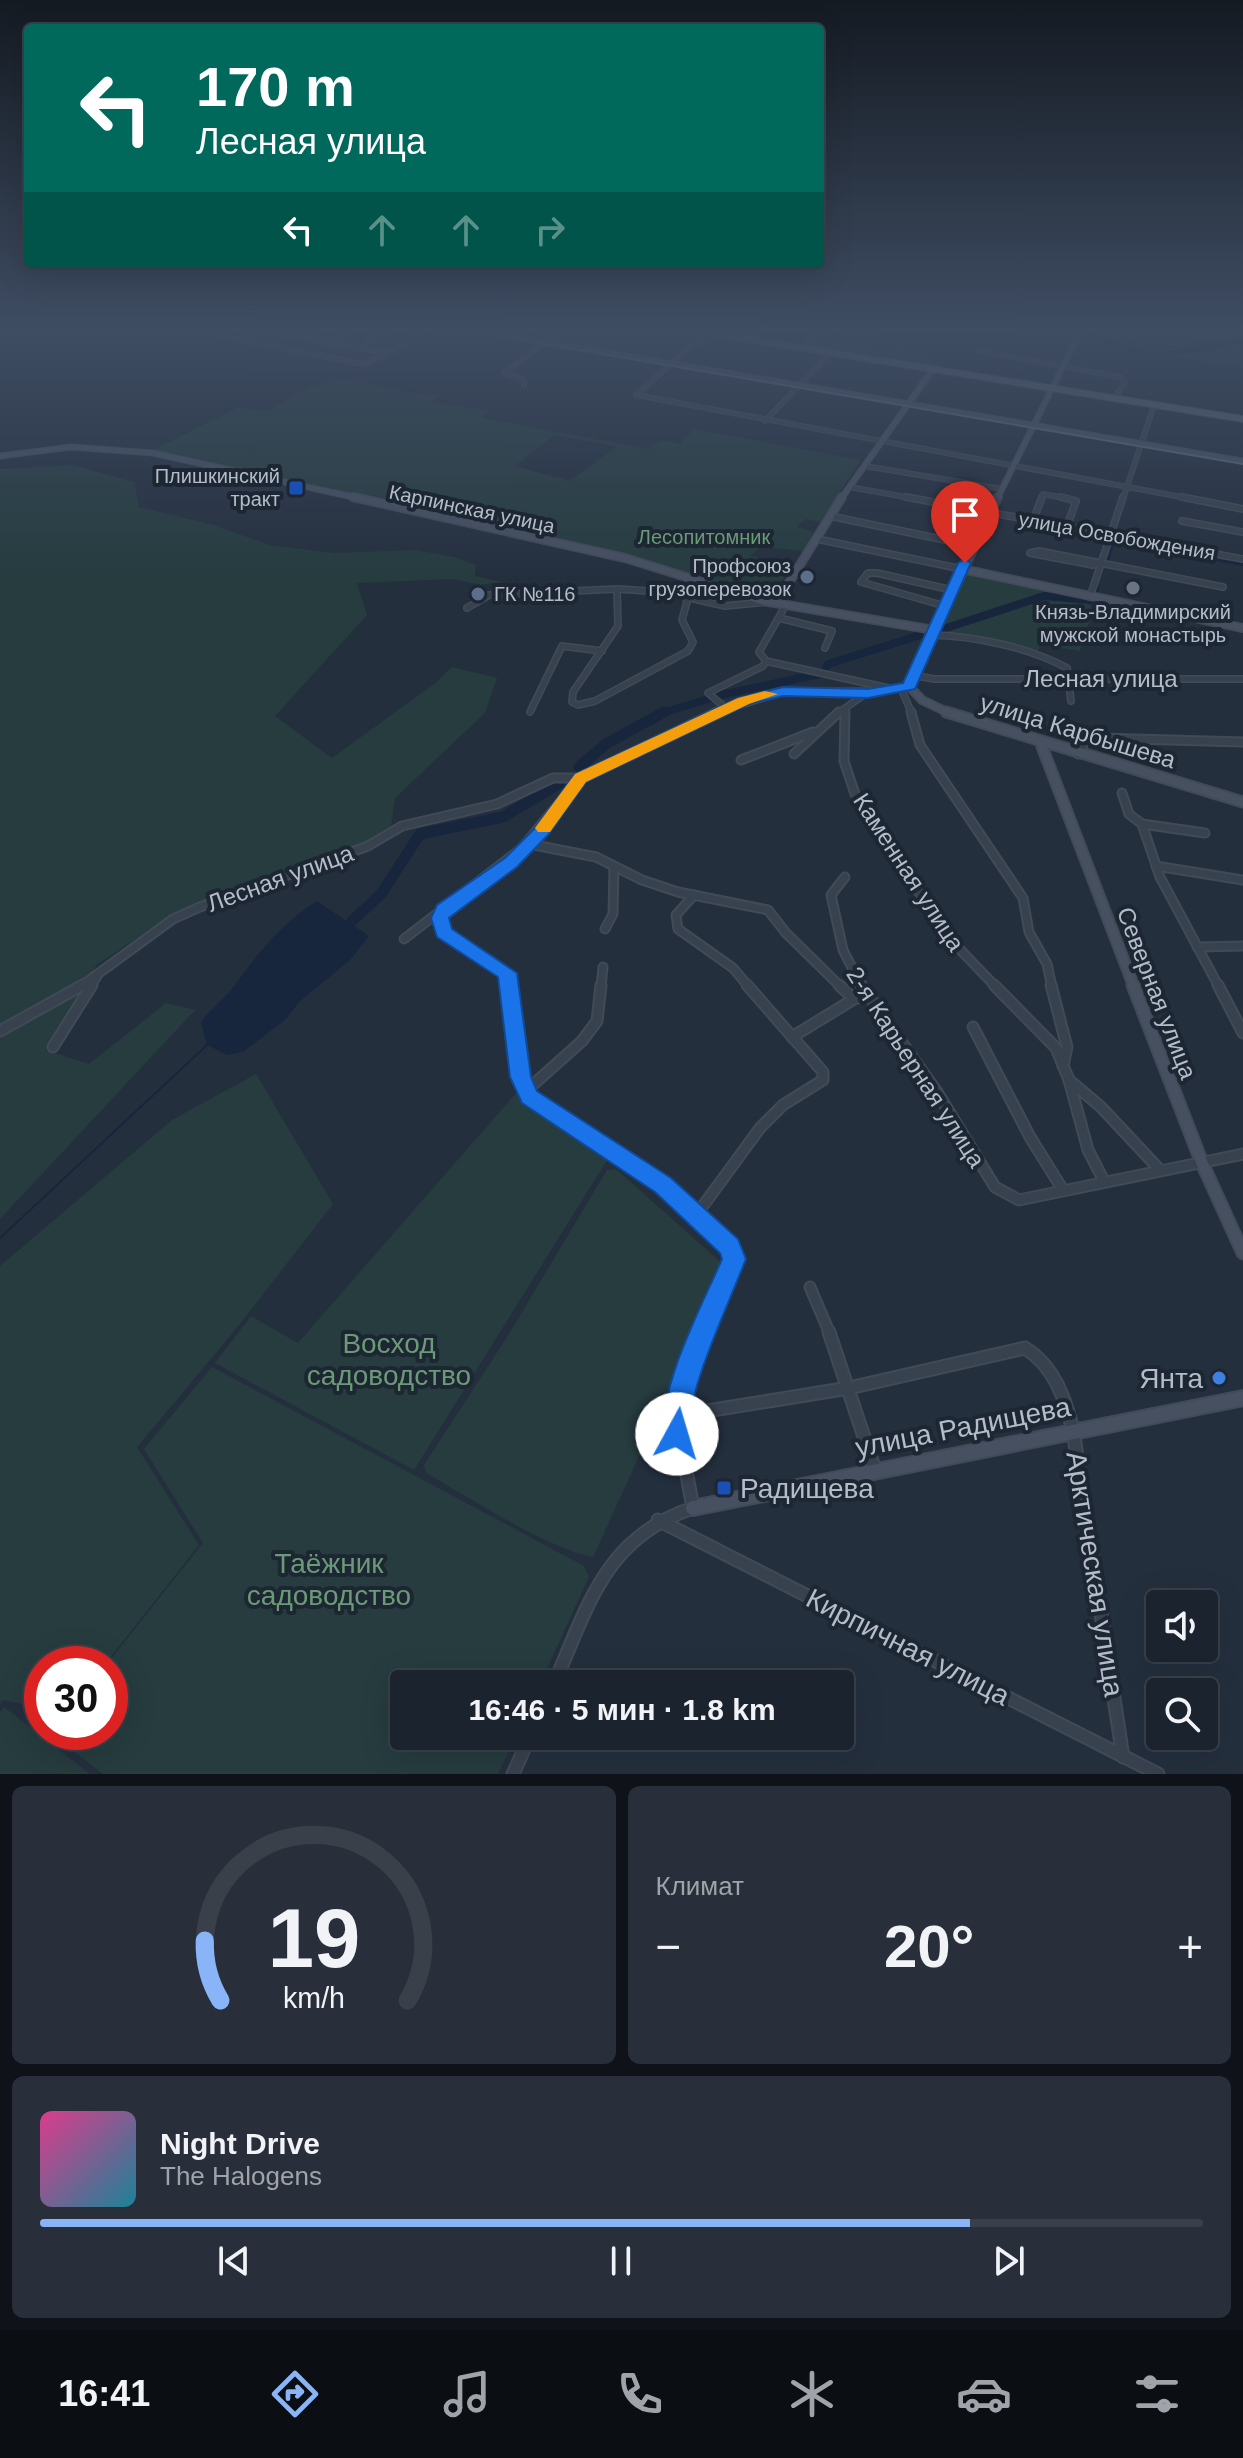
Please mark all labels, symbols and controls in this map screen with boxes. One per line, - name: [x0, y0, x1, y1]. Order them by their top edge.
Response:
- text: 170 m: [196, 55, 355, 118]
- icon: left: [64, 56, 168, 160]
- text: Лесная улица: [196, 121, 426, 162]
- icon: left: [276, 208, 320, 252]
- icon: ahead: [360, 208, 404, 252]
- icon: ahead: [444, 208, 488, 252]
- icon: right: [528, 208, 572, 252]
- place label: Плишкинский тракт: [155, 465, 280, 510]
- marker: Плишкинский тракт: [287, 479, 305, 497]
- street label: Карпинская улица: [387, 481, 558, 537]
- pin: [931, 481, 999, 563]
- icon: arrive: [943, 493, 987, 537]
- street label: улица Освобождения: [1017, 508, 1217, 564]
- park label: Лесопитомник: [638, 526, 770, 548]
- place label: Профсоюз грузоперевозок: [648, 555, 791, 600]
- marker: Профсоюз грузоперевозок: [798, 568, 816, 586]
- marker: Князь-Владимирский мужской монастырь: [1124, 579, 1142, 597]
- place label: ГК №116: [494, 583, 575, 605]
- marker: ГК №116: [469, 585, 487, 603]
- place label: Князь-Владимирский мужской монастырь: [1035, 601, 1231, 646]
- street label: Лесная улица: [1024, 665, 1178, 692]
- street label: улица Карбышева: [977, 688, 1180, 774]
- street label: Каменная улица: [848, 788, 970, 957]
- street label: Лесная улица: [203, 839, 357, 917]
- street label: Северная улица: [1112, 903, 1202, 1083]
- street label: 2-я Карьерная улица: [841, 962, 991, 1173]
- park label: Восход садоводство: [307, 1328, 471, 1391]
- place label: Янта: [1139, 1363, 1203, 1394]
- marker: Янта: [1210, 1369, 1228, 1387]
- street label: улица Радищева: [853, 1391, 1074, 1463]
- position arrow: [635, 1392, 719, 1476]
- street label: Арктическая улица: [1060, 1449, 1130, 1699]
- place label: Радищева: [740, 1473, 874, 1504]
- marker: Радищева: [715, 1479, 733, 1497]
- park label: Таёжник садоводство: [247, 1548, 411, 1611]
- street label: Кирпичная улица: [801, 1582, 1015, 1712]
- map controls: [1146, 1590, 1218, 1750]
- button: sound: [1146, 1590, 1218, 1662]
- speed limit sign: 30: [24, 1646, 128, 1750]
- button: search: [1146, 1678, 1218, 1750]
- text: 16:46 · 5 мин · 1.8 km: [468, 1693, 776, 1726]
- text: Климат: [656, 1871, 744, 1901]
- text: 19: [267, 1892, 360, 1985]
- text: 20°: [884, 1913, 975, 1980]
- text: −: [656, 1922, 681, 1971]
- text: +: [1177, 1922, 1203, 1971]
- text: km/h: [283, 1982, 345, 2014]
- text: Night Drive: [160, 2127, 320, 2160]
- text: The Halogens: [160, 2161, 322, 2191]
- icon: previous: [212, 2239, 256, 2283]
- icon: pause: [599, 2239, 643, 2283]
- icon: next: [987, 2239, 1031, 2283]
- icon: directions: [267, 2366, 323, 2422]
- icon: music: [439, 2366, 495, 2422]
- icon: phone: [612, 2366, 668, 2422]
- icon: climate: [784, 2366, 840, 2422]
- icon: car: [956, 2366, 1012, 2422]
- icon: filters: [1129, 2366, 1185, 2422]
- text: 16:41: [58, 2373, 150, 2414]

